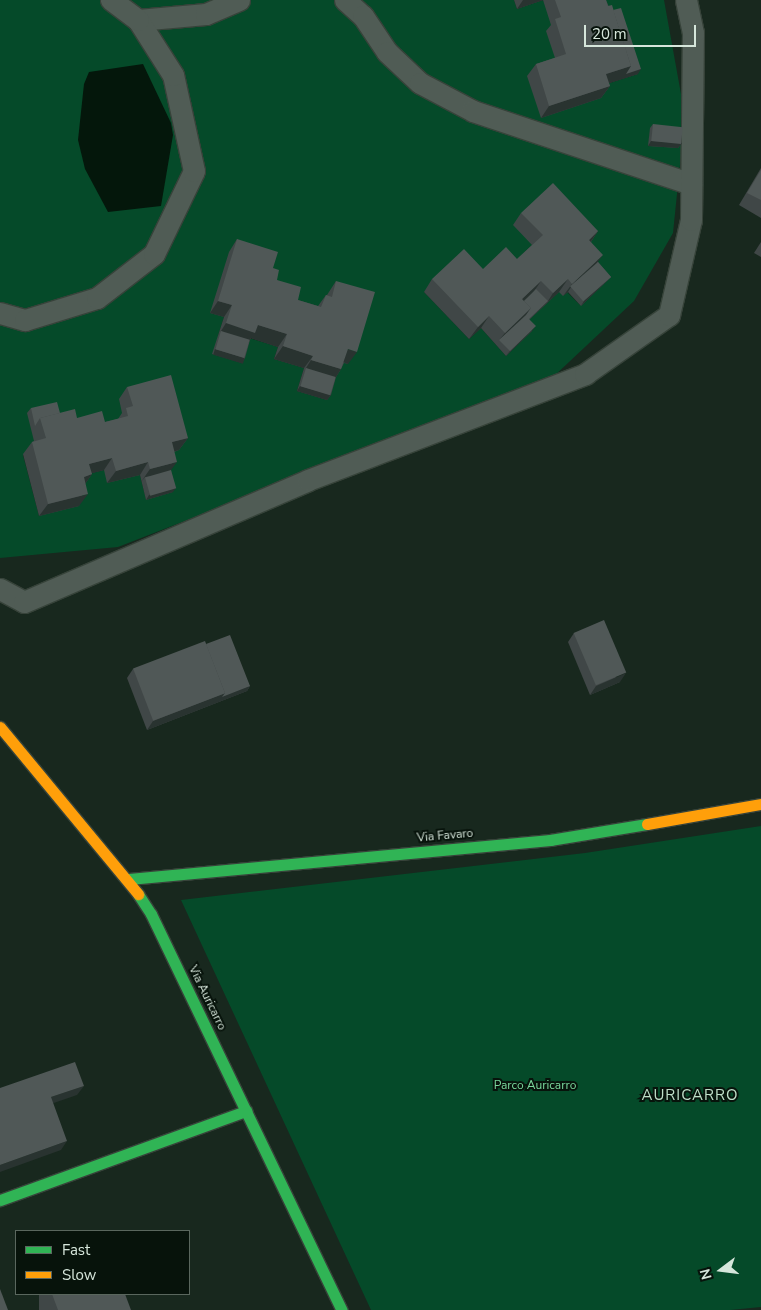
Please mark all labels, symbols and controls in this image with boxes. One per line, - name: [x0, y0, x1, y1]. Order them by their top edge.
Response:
- scale bar: [586, 15, 698, 47]
- text: 20 m: [592, 24, 627, 44]
- street label: Via Favaro: [416, 826, 474, 846]
- street label: Via Auricarro: [185, 963, 229, 1033]
- park label: Parco Auricarro: [494, 1079, 576, 1093]
- district label: AURICARRO: [640, 1087, 740, 1105]
- legend: [15, 1230, 190, 1295]
- text: Fast: [62, 1240, 90, 1260]
- north arrow: [696, 1245, 746, 1295]
- text: Slow: [62, 1265, 96, 1285]
- text: N: [695, 1266, 717, 1282]

